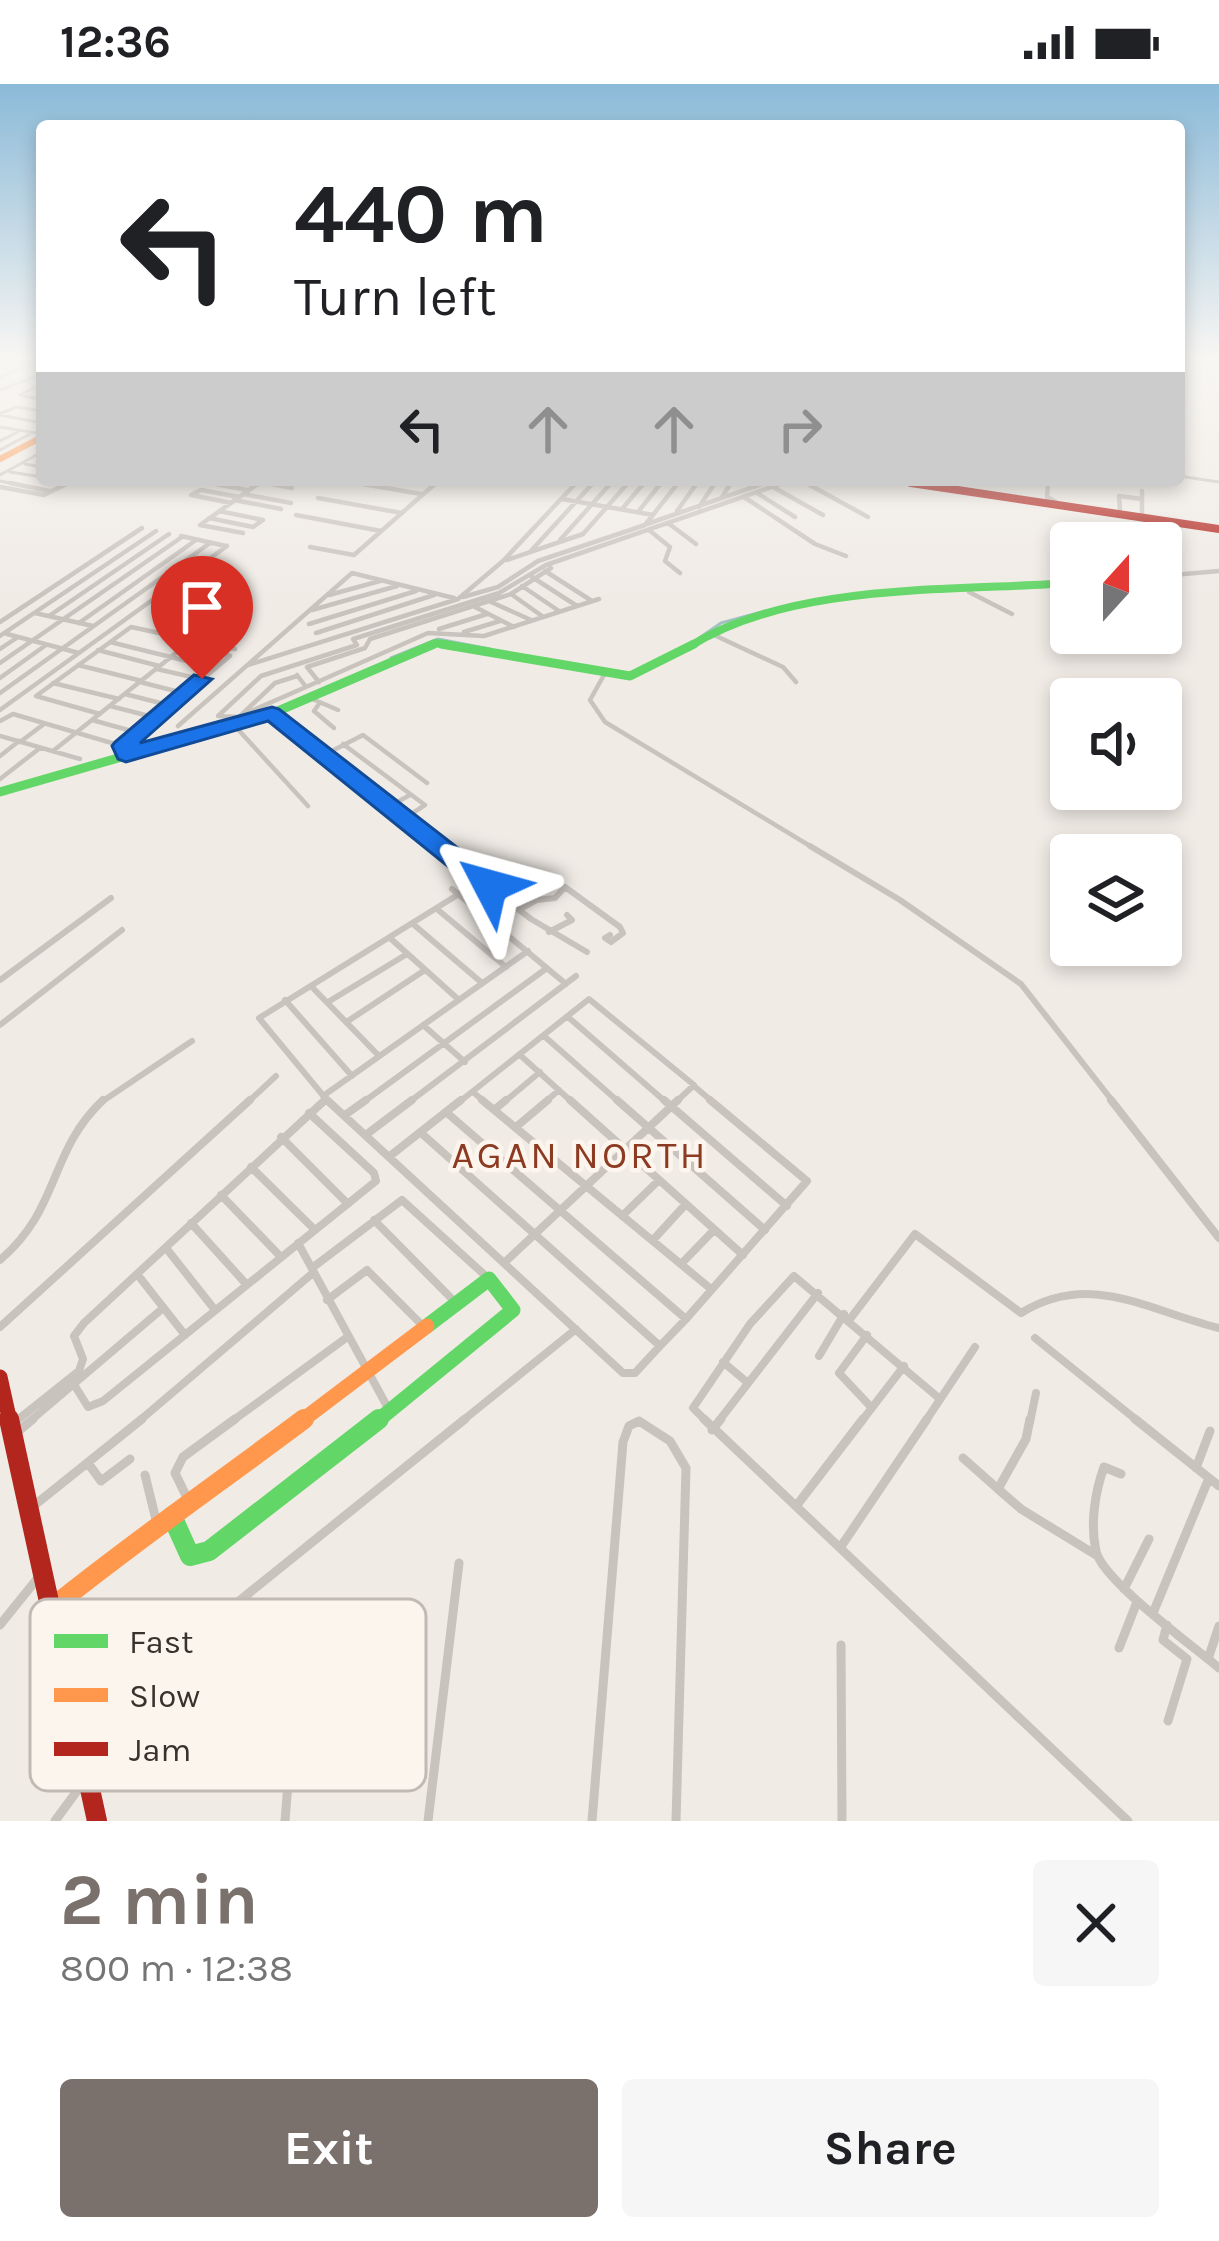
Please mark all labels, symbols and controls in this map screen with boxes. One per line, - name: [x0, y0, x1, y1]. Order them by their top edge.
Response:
- text: 12:36: [60, 16, 171, 68]
- text: 440 m: [294, 165, 548, 263]
- icon: left: [96, 168, 252, 324]
- text: Turn left: [294, 265, 497, 329]
- icon: left: [389, 396, 455, 462]
- icon: ahead: [515, 396, 581, 462]
- icon: ahead: [641, 396, 707, 462]
- icon: right: [767, 396, 833, 462]
- north arrow: [1050, 522, 1182, 654]
- map controls: [1050, 522, 1182, 966]
- pin: [151, 556, 253, 679]
- icon: arrive: [169, 574, 235, 640]
- button: sound: [1050, 678, 1182, 810]
- position arrow: [427, 823, 553, 949]
- button: layers: [1050, 834, 1182, 966]
- district label: AGAN NORTH: [451, 1132, 709, 1178]
- legend: [30, 1599, 426, 1791]
- text: Fast: [129, 1623, 193, 1661]
- text: Slow: [129, 1677, 200, 1715]
- text: Jam: [129, 1731, 191, 1769]
- text: 2 min: [60, 1858, 259, 1942]
- button: close: [1033, 1860, 1159, 1986]
- text: 800 m · 12:38: [60, 1945, 293, 1991]
- button: Exit: [60, 2079, 598, 2217]
- button: Share: [622, 2079, 1159, 2217]

